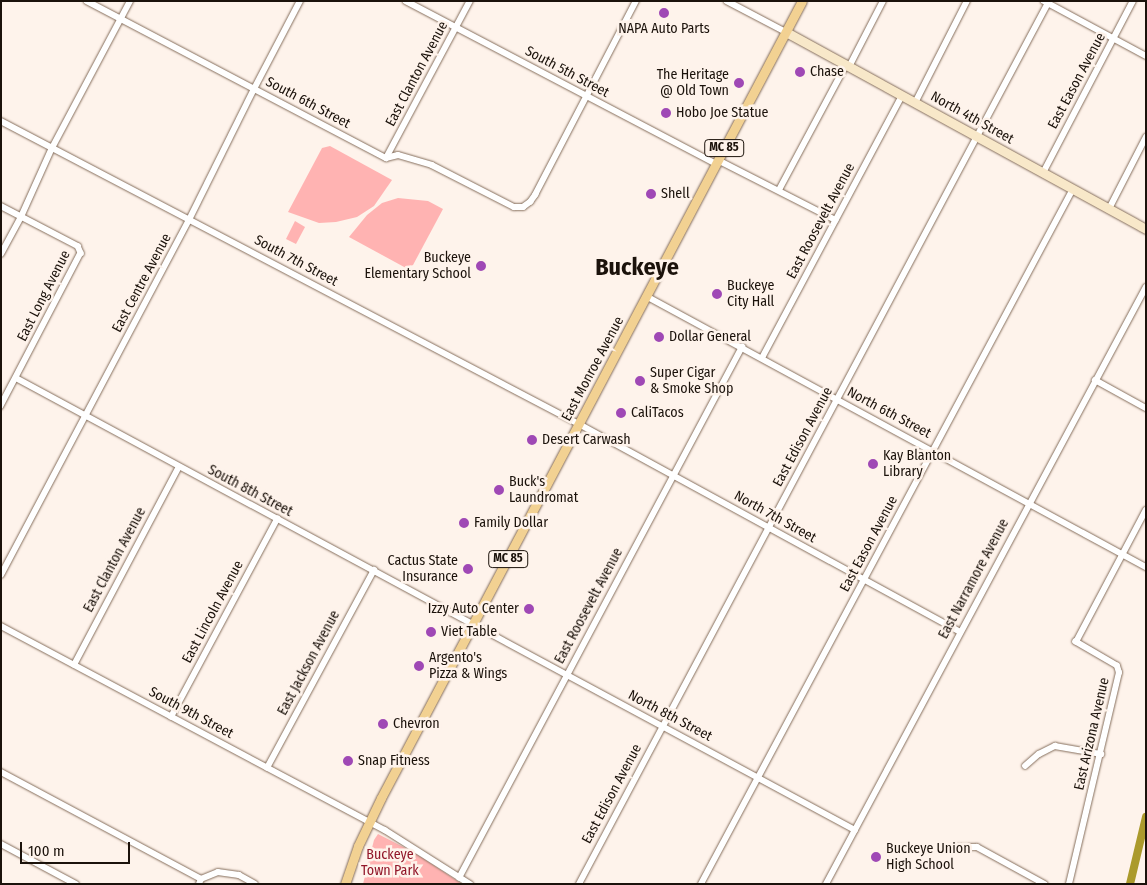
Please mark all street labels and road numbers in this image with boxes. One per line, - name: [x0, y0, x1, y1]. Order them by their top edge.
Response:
- street label: East Clanton Avenue: [382, 19, 452, 129]
- street label: East Eason Avenue: [1045, 30, 1109, 132]
- street label: South 5th Street: [522, 43, 612, 101]
- street label: South 6th Street: [263, 74, 353, 132]
- street label: North 4th Street: [928, 88, 1016, 148]
- road number: MC 85: [704, 138, 744, 158]
- street label: East Roosevelt Avenue: [783, 160, 859, 282]
- street label: East Centre Avenue: [109, 231, 175, 335]
- street label: South 7th Street: [251, 232, 341, 290]
- street label: East Long Avenue: [14, 248, 74, 344]
- street label: East Monroe Avenue: [558, 314, 628, 424]
- street label: East Edison Avenue: [770, 384, 836, 490]
- street label: North 6th Street: [844, 384, 934, 442]
- street label: South 8th Street: [205, 462, 295, 520]
- street label: North 7th Street: [731, 488, 819, 546]
- street label: East Eason Avenue: [837, 493, 901, 595]
- street label: East Clanton Avenue: [80, 505, 150, 615]
- street label: East Narramore Avenue: [935, 516, 1013, 642]
- street label: East Roosevelt Avenue: [551, 545, 627, 667]
- road number: MC 85: [488, 550, 528, 568]
- street label: East Lincoln Avenue: [179, 558, 247, 666]
- street label: East Jackson Avenue: [274, 608, 344, 718]
- street label: East Arizona Avenue: [1071, 676, 1113, 792]
- street label: South 9th Street: [146, 684, 236, 742]
- street label: North 8th Street: [625, 687, 715, 745]
- street label: East Edison Avenue: [579, 741, 645, 847]

